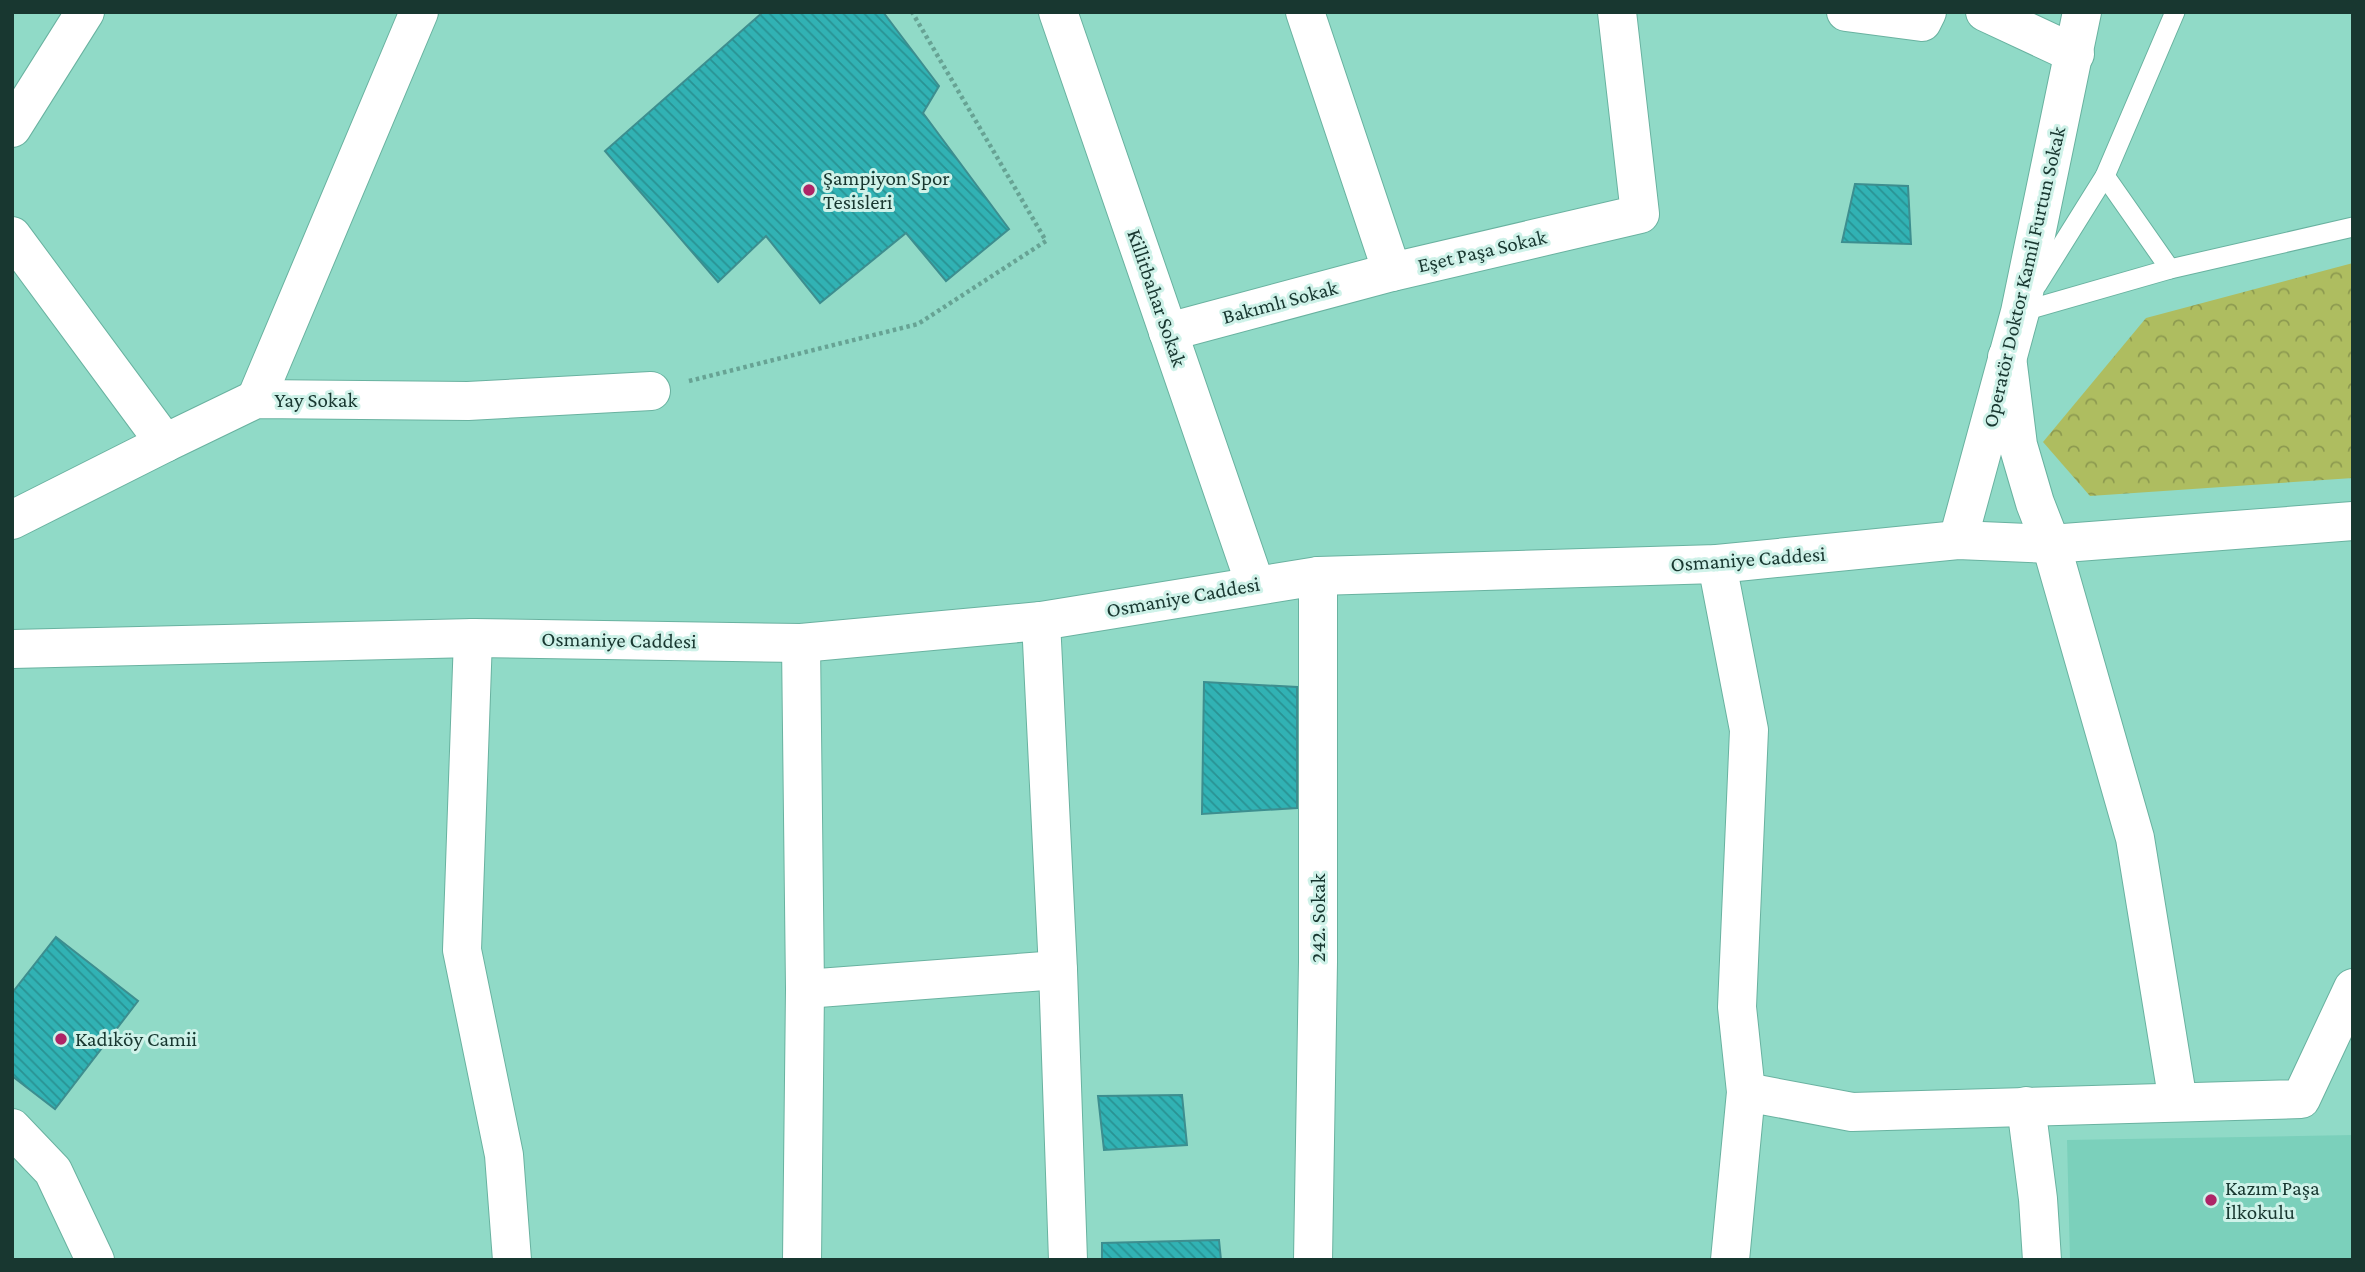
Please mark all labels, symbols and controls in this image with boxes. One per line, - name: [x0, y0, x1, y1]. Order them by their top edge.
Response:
- street label: Operatör Doktor Kamil Furtun Sokak: [1978, 124, 2070, 430]
- place label: Şampiyon Spor Tesisleri: [823, 166, 950, 214]
- marker: Şampiyon Spor Tesisleri: [801, 182, 817, 198]
- street label: Eşet Paşa Sokak: [1415, 225, 1549, 277]
- street label: Killitbahar Sokak: [1122, 226, 1192, 370]
- street label: Bakımlı Sokak: [1220, 275, 1340, 329]
- street label: Yay Sokak: [275, 388, 357, 412]
- street label: Osmaniye Caddesi: [1670, 542, 1827, 576]
- street label: Osmaniye Caddesi: [1104, 572, 1262, 622]
- street label: Osmaniye Caddesi: [541, 627, 697, 653]
- street label: 242. Sokak: [1306, 873, 1330, 963]
- place label: Kadıköy Camii: [75, 1027, 197, 1051]
- marker: Kadıköy Camii: [53, 1031, 69, 1047]
- place label: Kazım Paşa İlkokulu: [2225, 1176, 2320, 1224]
- marker: Kazım Paşa İlkokulu: [2203, 1192, 2219, 1208]

